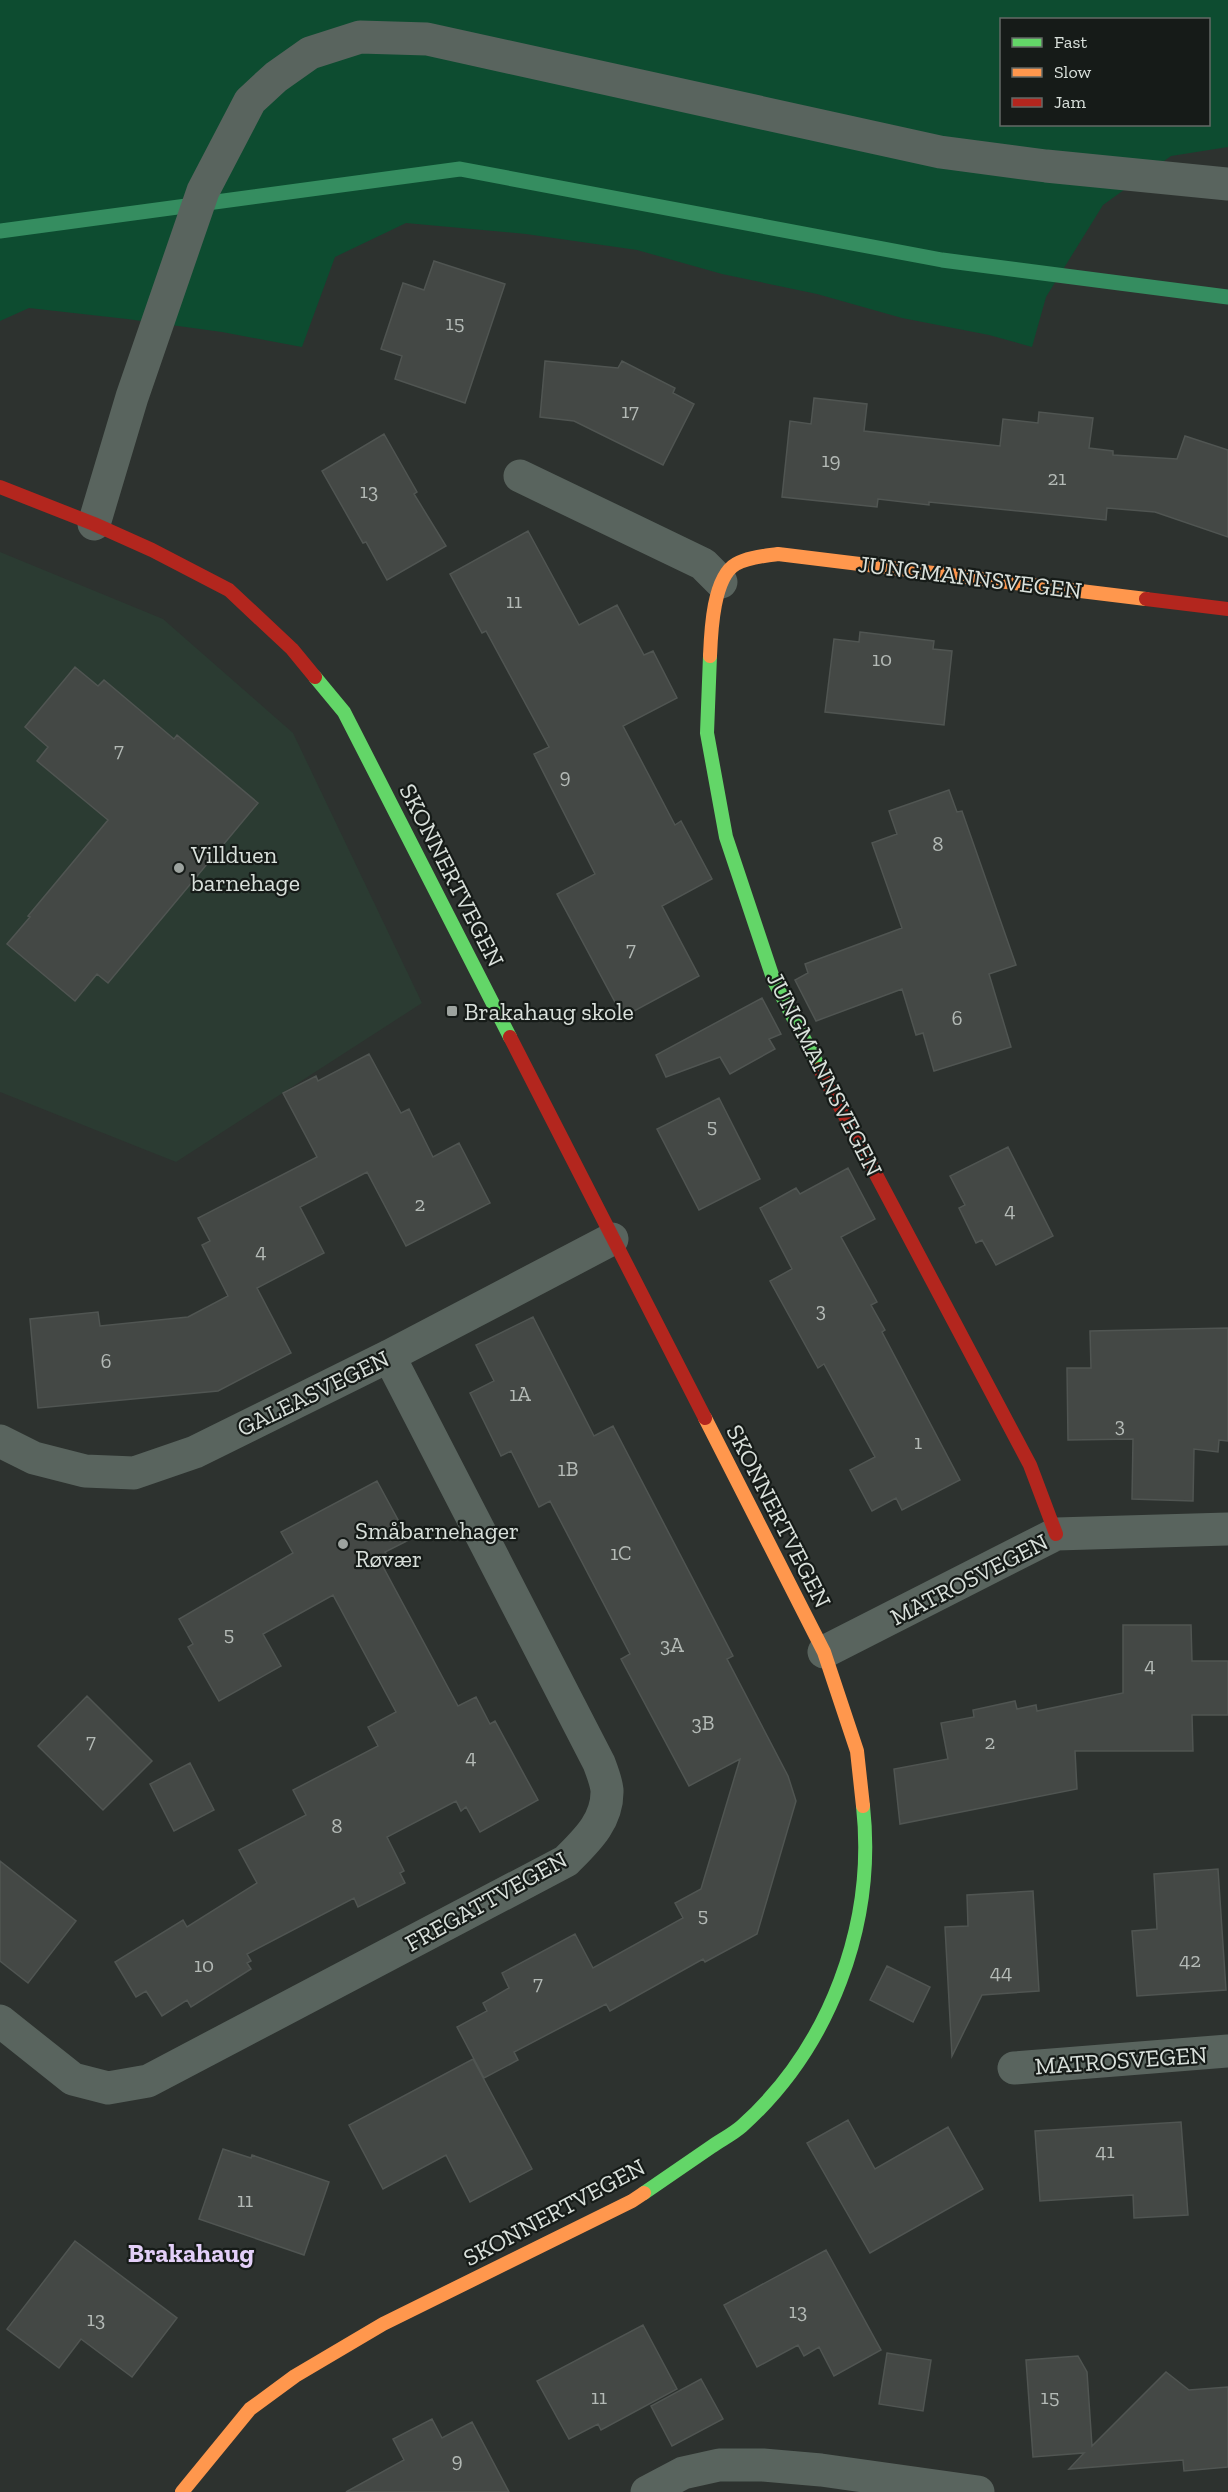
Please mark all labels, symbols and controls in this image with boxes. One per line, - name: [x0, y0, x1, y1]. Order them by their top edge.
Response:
- legend: [1000, 18, 1210, 126]
- text: Fast: [1054, 31, 1087, 53]
- text: Slow: [1054, 61, 1091, 83]
- text: Jam: [1054, 91, 1086, 113]
- house number: 15: [446, 310, 464, 335]
- house number: 17: [621, 398, 639, 423]
- house number: 19: [821, 447, 841, 472]
- house number: 21: [1048, 465, 1066, 490]
- house number: 13: [360, 478, 378, 503]
- street label: JUNGMANNSVEGEN: [856, 549, 1084, 605]
- house number: 11: [506, 588, 522, 613]
- house number: 10: [872, 646, 892, 671]
- house number: 7: [114, 737, 124, 762]
- house number: 9: [559, 763, 571, 788]
- street label: SKONNERTVEGEN: [393, 779, 511, 971]
- house number: 8: [932, 831, 944, 856]
- place label: Villduen barnehage: [190, 840, 300, 897]
- marker: Villduen barnehage: [172, 861, 186, 875]
- house number: 7: [626, 936, 636, 961]
- street label: JUNGMANNSVEGEN: [761, 967, 889, 1181]
- place label: Brakahaug skole: [464, 997, 634, 1026]
- marker: Brakahaug skole: [445, 1004, 459, 1018]
- house number: 6: [951, 1005, 963, 1030]
- house number: 5: [707, 1113, 717, 1138]
- house number: 2: [415, 1191, 425, 1216]
- house number: 4: [1004, 1197, 1016, 1222]
- house number: 4: [255, 1238, 267, 1263]
- house number: 3: [816, 1297, 826, 1322]
- street label: GALEASVEGEN: [232, 1344, 394, 1442]
- house number: 6: [100, 1348, 112, 1373]
- house number: 1A: [509, 1381, 531, 1406]
- house number: 3: [1115, 1412, 1125, 1437]
- street label: SKONNERTVEGEN: [720, 1420, 838, 1612]
- house number: 1: [914, 1429, 922, 1454]
- house number: 1B: [558, 1456, 578, 1481]
- place label: Småbarnehager Røvær: [355, 1516, 519, 1573]
- street label: MATROSVEGEN: [885, 1527, 1053, 1631]
- marker: Småbarnehager Røvær: [336, 1537, 350, 1551]
- house number: 1C: [610, 1540, 632, 1565]
- house number: 5: [224, 1621, 234, 1646]
- house number: 3A: [660, 1632, 684, 1657]
- house number: 4: [1144, 1652, 1156, 1677]
- house number: 3B: [692, 1710, 714, 1735]
- house number: 7: [86, 1728, 96, 1753]
- house number: 2: [985, 1729, 995, 1754]
- house number: 4: [465, 1744, 477, 1769]
- house number: 8: [331, 1813, 343, 1838]
- street label: FREGATTVEGEN: [400, 1845, 572, 1957]
- house number: 5: [698, 1902, 708, 1927]
- house number: 42: [1179, 1947, 1201, 1972]
- house number: 10: [194, 1952, 214, 1977]
- house number: 44: [990, 1959, 1012, 1984]
- house number: 7: [533, 1970, 543, 1995]
- street label: MATROSVEGEN: [1034, 2039, 1208, 2081]
- house number: 41: [1095, 2138, 1115, 2163]
- street label: SKONNERTVEGEN: [458, 2152, 650, 2272]
- house number: 11: [237, 2187, 253, 2212]
- district label: Brakahaug: [128, 2237, 255, 2269]
- house number: 13: [789, 2298, 807, 2323]
- house number: 13: [87, 2306, 105, 2331]
- house number: 11: [591, 2384, 607, 2409]
- house number: 15: [1041, 2384, 1059, 2409]
- house number: 9: [451, 2447, 463, 2472]

